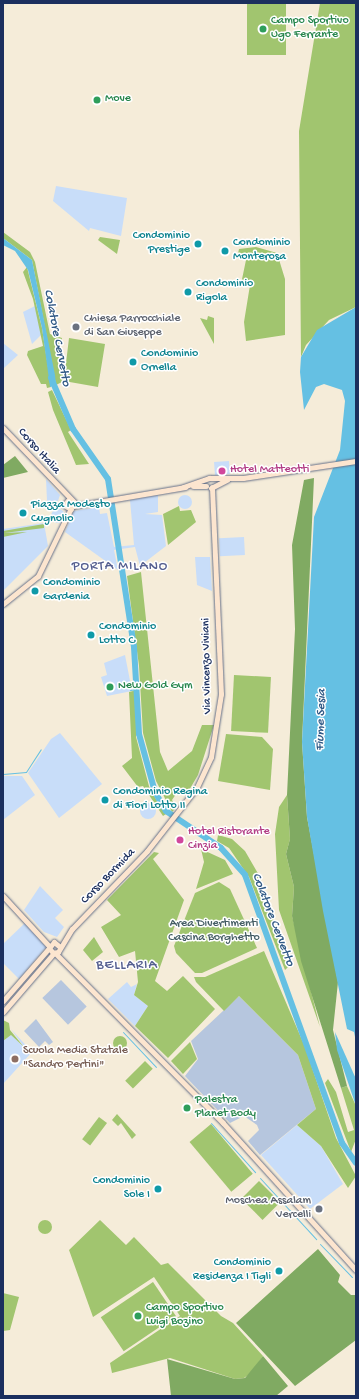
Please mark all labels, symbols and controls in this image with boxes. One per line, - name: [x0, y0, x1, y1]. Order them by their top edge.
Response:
- place label: Campo Sportivo Ugo Ferrante: [271, 15, 349, 43]
- marker: Campo Sportivo Ugo Ferrante: [258, 24, 268, 34]
- place label: Move: [105, 93, 131, 107]
- marker: Move: [92, 95, 102, 105]
- place label: Condominio Prestige: [133, 230, 190, 258]
- place label: Condominio Monterosa: [233, 237, 290, 265]
- marker: Condominio Prestige: [193, 239, 203, 249]
- marker: Condominio Monterosa: [220, 246, 230, 256]
- place label: Condominio Rigola: [196, 278, 253, 306]
- marker: Condominio Rigola: [183, 287, 193, 297]
- water label: Colatore Cervetto: [39, 288, 73, 388]
- place label: Chiesa Parrocchiale di San Giuseppe: [84, 313, 180, 341]
- marker: Chiesa Parrocchiale di San Giuseppe: [71, 322, 81, 332]
- place label: Condominio Ornella: [141, 348, 198, 376]
- marker: Condominio Ornella: [128, 357, 138, 367]
- street label: Corso Italia: [14, 426, 62, 478]
- place label: Hotel Matteotti: [230, 464, 309, 478]
- marker: Hotel Matteotti: [217, 466, 227, 476]
- place label: Piazza Modesto Cugnolio: [31, 499, 110, 527]
- marker: Piazza Modesto Cugnolio: [18, 508, 28, 518]
- district label: PORTA MILANO: [72, 559, 168, 575]
- place label: Condominio Gardenia: [43, 577, 100, 605]
- marker: Condominio Gardenia: [30, 586, 40, 596]
- street label: Via Vincenzo Viviani: [200, 618, 216, 714]
- place label: Condominio Lotto C: [99, 621, 156, 649]
- marker: Condominio Lotto C: [86, 630, 96, 640]
- place label: New Gold Gym: [118, 680, 192, 694]
- marker: New Gold Gym: [105, 682, 115, 692]
- water label: Fiume Sesia: [313, 689, 331, 751]
- place label: Condominio Regina di Fiori Lotto II: [113, 786, 207, 814]
- marker: Condominio Regina di Fiori Lotto II: [100, 795, 110, 805]
- place label: Hotel Ristorante Cinzia: [188, 826, 270, 854]
- marker: Hotel Ristorante Cinzia: [175, 835, 185, 845]
- street label: Corso Bormida: [79, 846, 139, 908]
- water label: Colatore Cervetto: [247, 871, 297, 969]
- park label: Area Divertimenti Cascina Borghetto: [168, 918, 260, 946]
- district label: BELLARIA: [96, 958, 158, 974]
- place label: Scuola Media Statale "Sandro Pertini": [23, 1045, 128, 1073]
- marker: Scuola Media Statale "Sandro Pertini": [10, 1054, 20, 1064]
- place label: Palestra Planet Body: [195, 1094, 256, 1122]
- marker: Palestra Planet Body: [182, 1103, 192, 1113]
- place label: Condominio Sole I: [93, 1175, 150, 1203]
- marker: Condominio Sole I: [153, 1184, 163, 1194]
- place label: Moschea Assalam Vercelli: [225, 1195, 311, 1223]
- marker: Moschea Assalam Vercelli: [314, 1204, 324, 1214]
- place label: Condominio Residenza I Tigli: [193, 1257, 271, 1285]
- marker: Condominio Residenza I Tigli: [274, 1266, 284, 1276]
- place label: Campo Sportivo Luigi Bozino: [146, 1302, 224, 1330]
- marker: Campo Sportivo Luigi Bozino: [133, 1311, 143, 1321]

